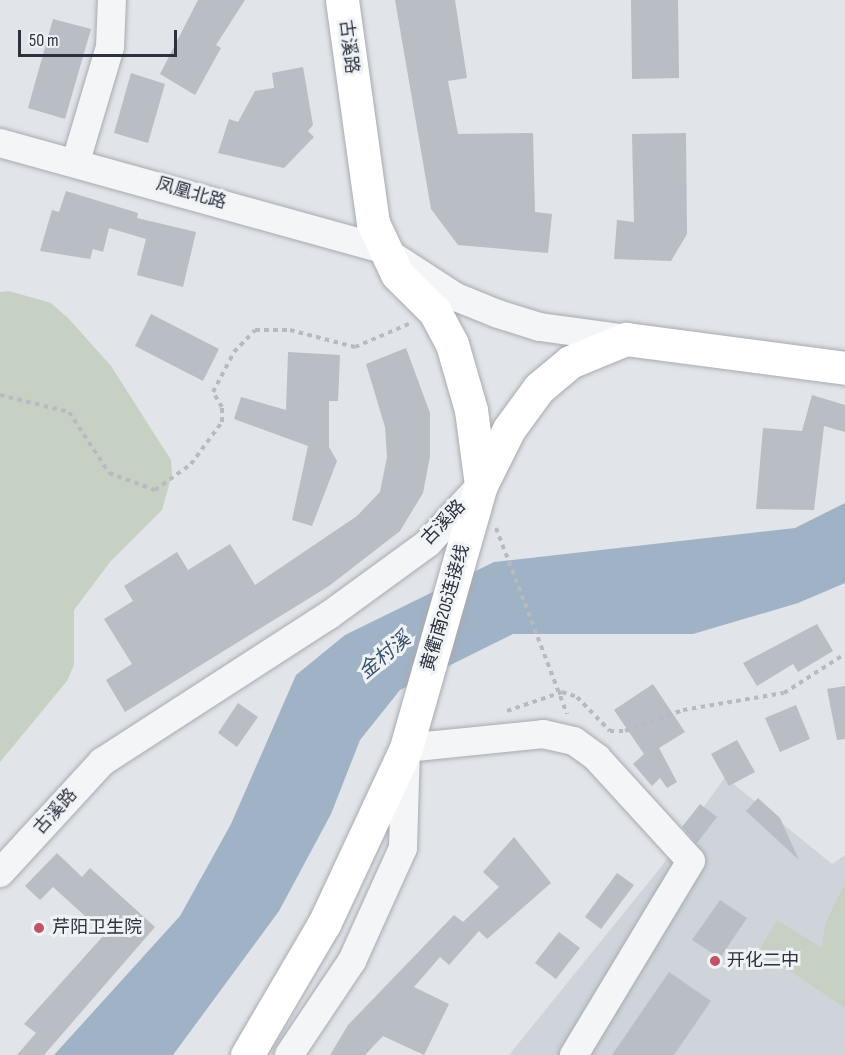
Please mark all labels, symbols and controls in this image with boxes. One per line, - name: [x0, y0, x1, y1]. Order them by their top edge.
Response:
- scale bar: [21, 18, 180, 56]
- street label: 古溪路: [334, 19, 362, 75]
- text: 50 m: [29, 30, 59, 51]
- street label: 凤凰北路: [153, 174, 229, 214]
- street label: 古溪路: [417, 496, 471, 550]
- street label: 黄衢南205连接线: [418, 542, 474, 674]
- water label: 金村溪: [354, 628, 416, 684]
- street label: 古溪路: [30, 785, 82, 839]
- place label: 芹阳卫生院: [52, 917, 142, 939]
- marker: 芹阳卫生院: [30, 919, 48, 937]
- place label: 开化二中: [727, 950, 799, 972]
- marker: 开化二中: [708, 954, 722, 968]

